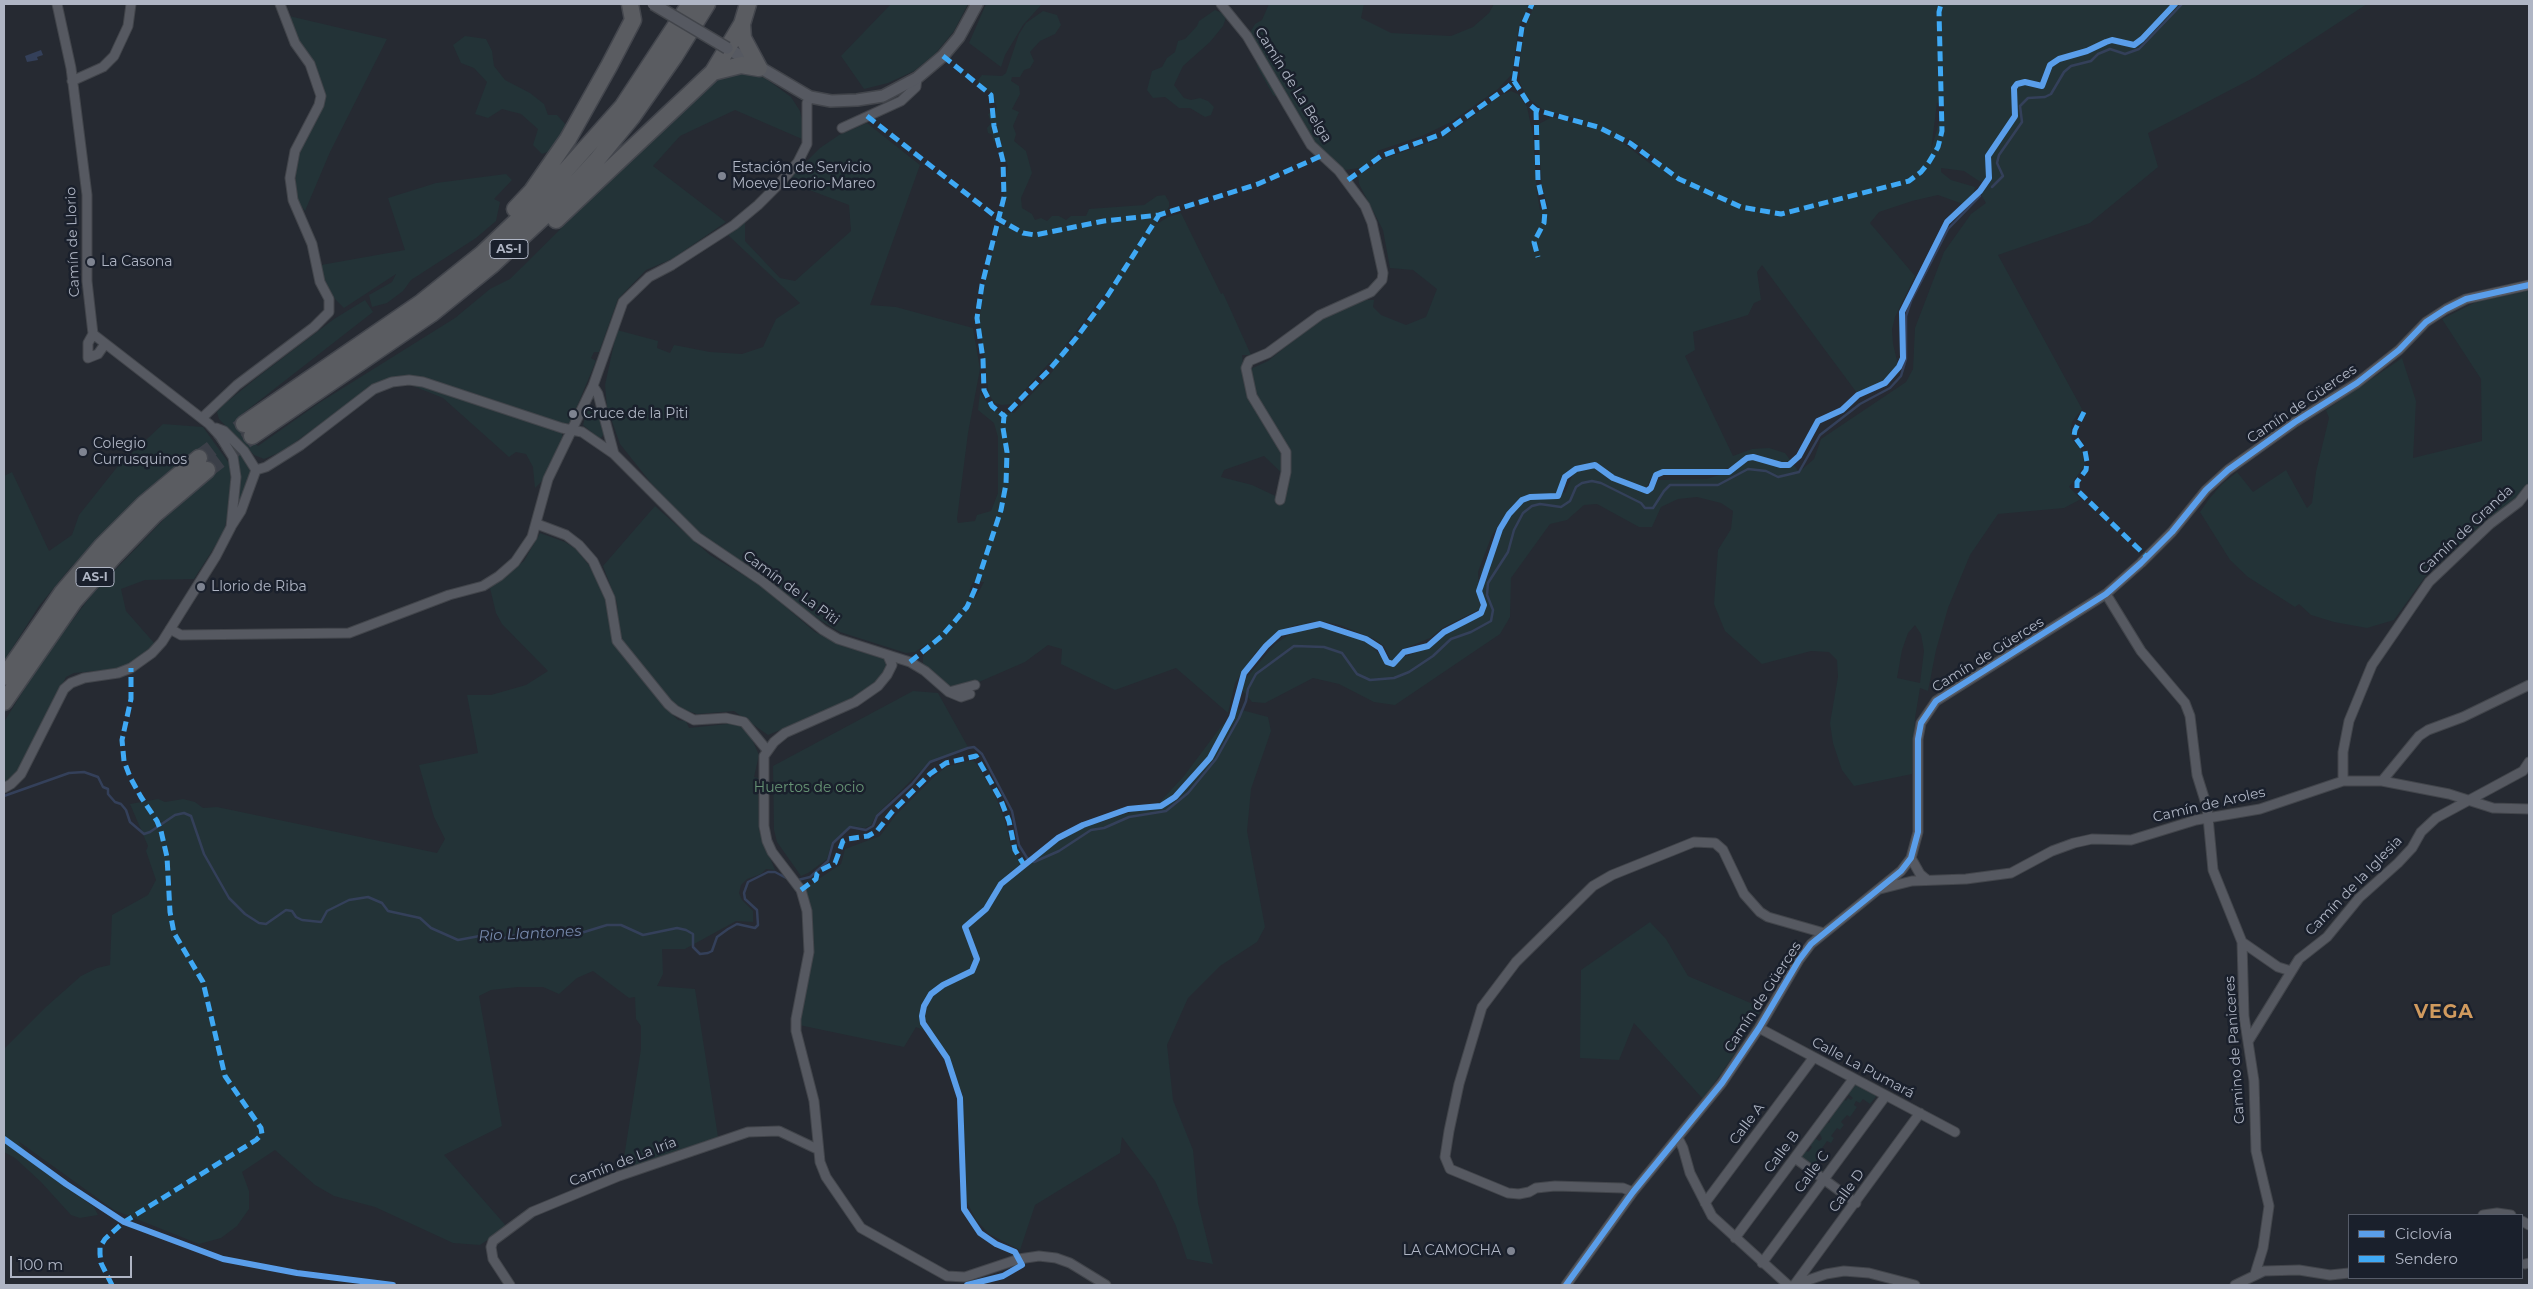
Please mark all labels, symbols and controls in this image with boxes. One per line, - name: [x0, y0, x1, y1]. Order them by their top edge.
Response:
- street label: Camín de La Belga: [1251, 24, 1335, 146]
- place label: Estación de Servicio Moeve Leorio-Mareo: [732, 160, 875, 192]
- marker: Estación de Servicio Moeve Leorio-Mareo: [716, 170, 728, 182]
- street label: Camín de Llorio: [63, 187, 83, 297]
- road number: AS-I: [490, 240, 528, 258]
- place label: La Casona: [101, 254, 173, 270]
- marker: La Casona: [85, 256, 97, 268]
- street label: Camín de Güerces: [2244, 361, 2360, 447]
- place label: Cruce de la Piti: [583, 406, 688, 422]
- marker: Cruce de la Piti: [567, 408, 579, 420]
- place label: Colegio Currusquinos: [93, 436, 187, 468]
- marker: Colegio Currusquinos: [77, 446, 89, 458]
- street label: Camín de Granda: [2415, 482, 2517, 578]
- street label: Camín de La Piti: [740, 547, 842, 629]
- road number: AS-I: [76, 568, 114, 586]
- place label: Llorio de Riba: [211, 579, 307, 595]
- marker: Llorio de Riba: [195, 581, 207, 593]
- street label: Camín de Güerces: [1929, 614, 2047, 696]
- park label: Huertos de ocio: [754, 780, 864, 796]
- street label: Camín de Aroles: [2151, 784, 2267, 826]
- street label: Camín de la Iglesia: [2302, 833, 2406, 939]
- water label: Rio Llantones: [478, 922, 582, 946]
- street label: Camín de Güerces: [1721, 938, 1805, 1056]
- street label: Camino de Paniceres: [2221, 975, 2249, 1125]
- district label: VEGA: [2414, 1001, 2474, 1023]
- street label: Calle La Pumará: [1809, 1034, 1917, 1102]
- street label: Calle A: [1726, 1100, 1768, 1148]
- street label: Calle B: [1761, 1128, 1803, 1176]
- street label: Camín de La Iría: [567, 1134, 679, 1190]
- street label: Calle C: [1791, 1148, 1833, 1196]
- street label: Calle D: [1826, 1166, 1868, 1216]
- legend: [2348, 1214, 2523, 1279]
- text: Ciclovía: [2395, 1224, 2452, 1243]
- place label: LA CAMOCHA: [1403, 1243, 1501, 1259]
- marker: LA CAMOCHA: [1505, 1245, 1517, 1257]
- scale bar: [12, 1246, 135, 1278]
- text: Sendero: [2395, 1249, 2458, 1268]
- text: 100 m: [18, 1255, 63, 1274]

